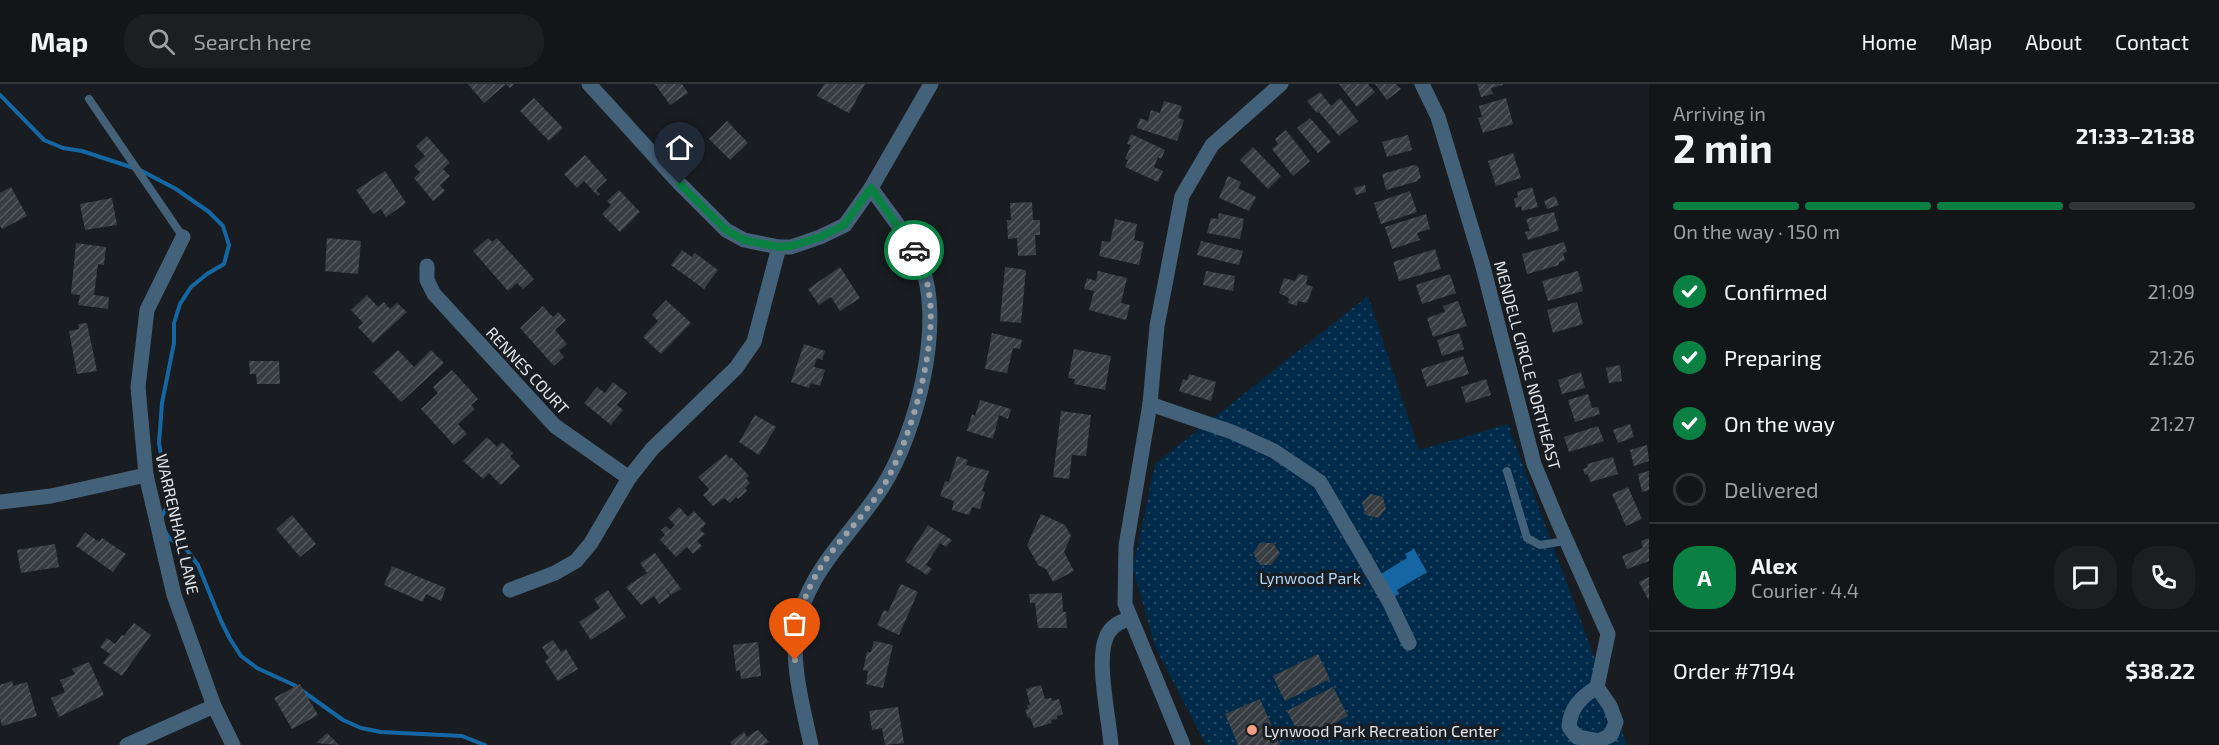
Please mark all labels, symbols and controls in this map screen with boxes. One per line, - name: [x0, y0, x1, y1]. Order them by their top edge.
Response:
- search box: [124, 14, 544, 68]
- text: Map: [30, 24, 88, 58]
- icon: search: [145, 25, 178, 58]
- text: Search here: [193, 28, 312, 54]
- text: Home: [1861, 29, 1917, 54]
- text: Map: [1950, 29, 1992, 54]
- text: About: [2025, 29, 2082, 54]
- text: Contact: [2115, 29, 2189, 54]
- text: Arriving in: [1673, 101, 1766, 125]
- pin: [654, 122, 705, 184]
- text: 21:33–21:38: [2076, 122, 2195, 148]
- text: 2 min: [1673, 124, 1773, 171]
- icon: home: [663, 131, 696, 164]
- text: On the way · 150 m: [1673, 219, 1840, 243]
- courier: [884, 220, 944, 280]
- icon: car: [898, 234, 931, 267]
- street label: MENDELL CIRCLE NORTHEAST: [1491, 258, 1565, 472]
- icon: check: [1673, 275, 1706, 308]
- text: Confirmed: [1724, 278, 1828, 304]
- text: 21:09: [2148, 279, 2195, 303]
- street label: RENNES COURT: [483, 322, 573, 418]
- icon: check: [1673, 341, 1706, 374]
- text: Preparing: [1724, 344, 1822, 370]
- text: 21:26: [2148, 345, 2195, 369]
- icon: check: [1673, 407, 1706, 440]
- text: On the way: [1724, 410, 1835, 436]
- text: 21:27: [2150, 411, 2195, 435]
- street label: WARRENHALL LANE: [153, 452, 203, 596]
- text: Delivered: [1724, 476, 1819, 502]
- button: chat: [2054, 546, 2117, 609]
- button: phone: [2132, 546, 2195, 609]
- text: Alex: [1751, 552, 1797, 578]
- text: A: [1697, 564, 1712, 590]
- park label: Lynwood Park: [1259, 568, 1361, 587]
- text: Courier · 4.4: [1751, 578, 1859, 602]
- pin: [769, 598, 820, 660]
- icon: bag: [778, 607, 811, 640]
- text: Order #7194: [1673, 657, 1795, 683]
- text: $38.22: [2125, 657, 2195, 683]
- place label: Lynwood Park Recreation Center: [1264, 721, 1500, 740]
- marker: Lynwood Park Recreation Center: [1245, 723, 1259, 737]

